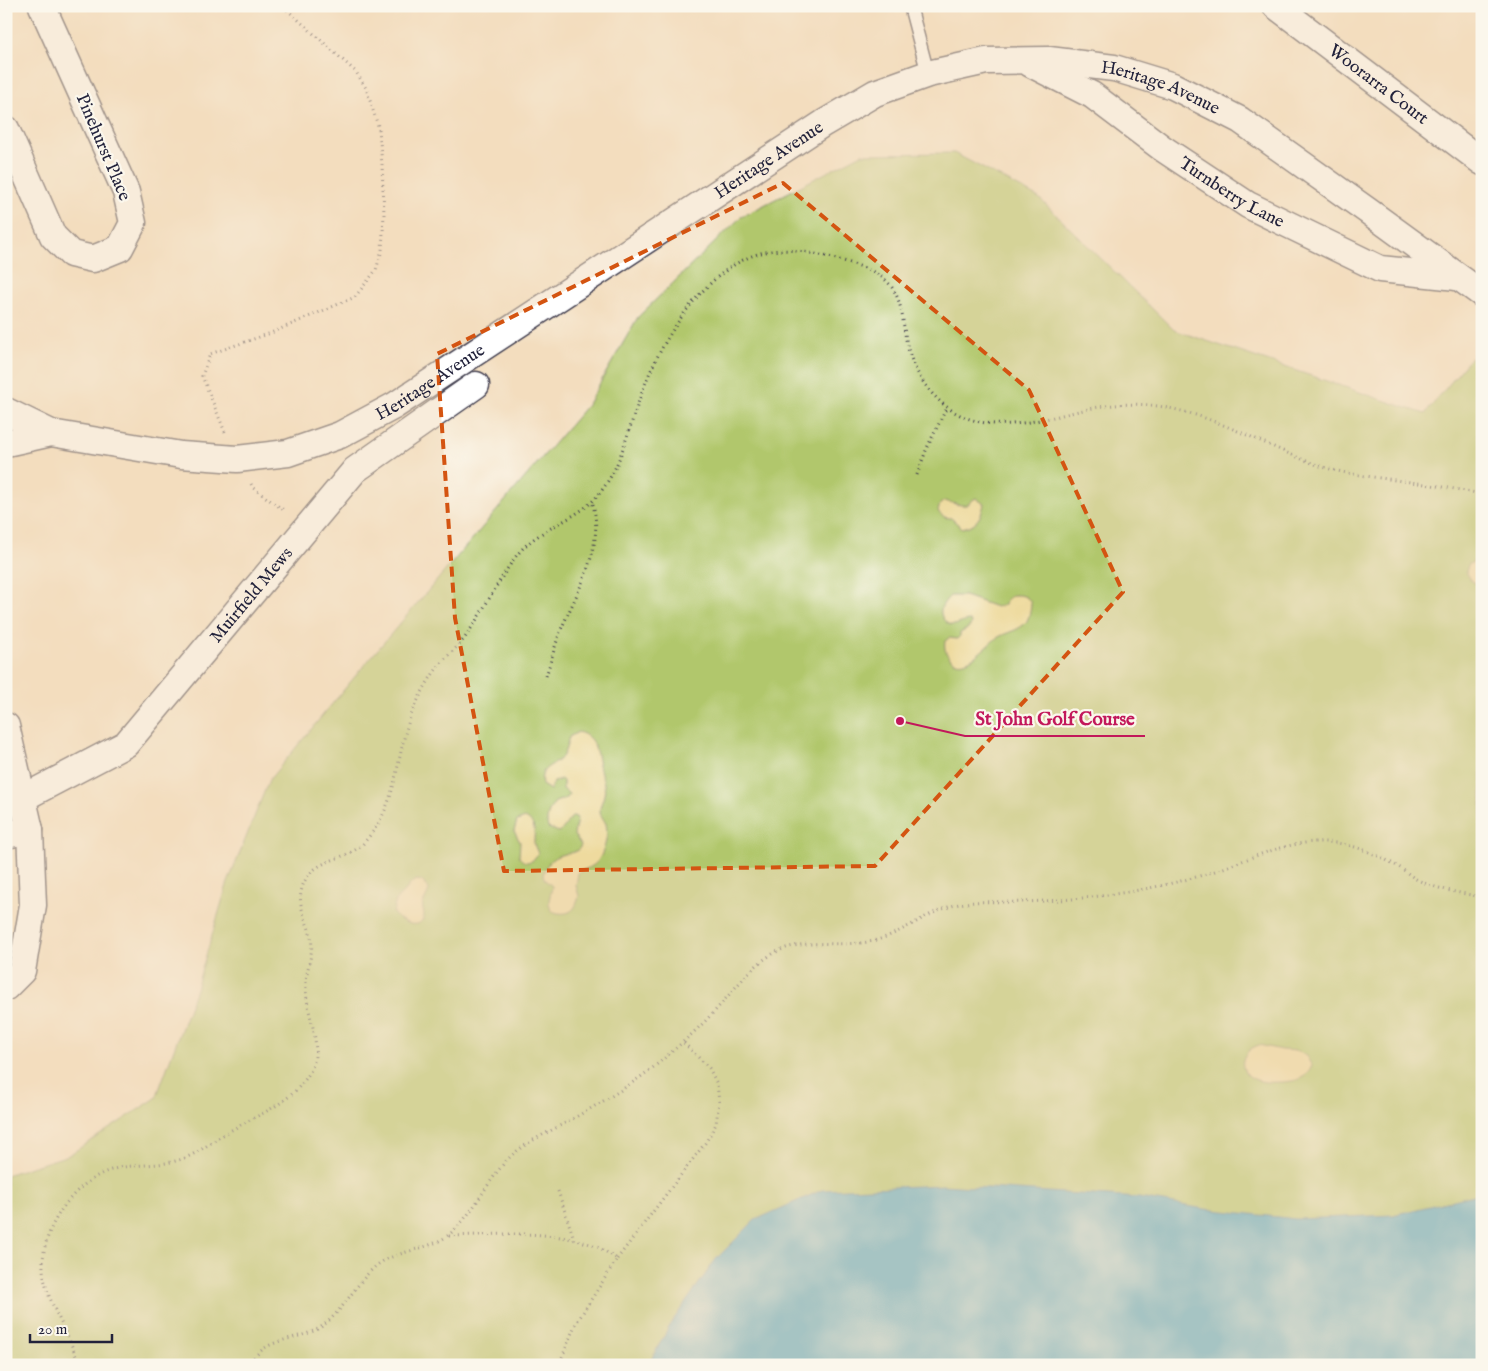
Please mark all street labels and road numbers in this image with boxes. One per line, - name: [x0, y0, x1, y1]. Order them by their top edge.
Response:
- street label: Woorarra Court: [1323, 40, 1433, 130]
- street label: Heritage Avenue: [1100, 57, 1223, 121]
- street label: Pinehurst Place: [70, 91, 135, 205]
- street label: Heritage Avenue: [710, 117, 828, 205]
- street label: Turnberry Lane: [1174, 152, 1288, 234]
- street label: Heritage Avenue: [372, 339, 490, 427]
- street label: Muirfield Mews: [205, 543, 299, 648]

